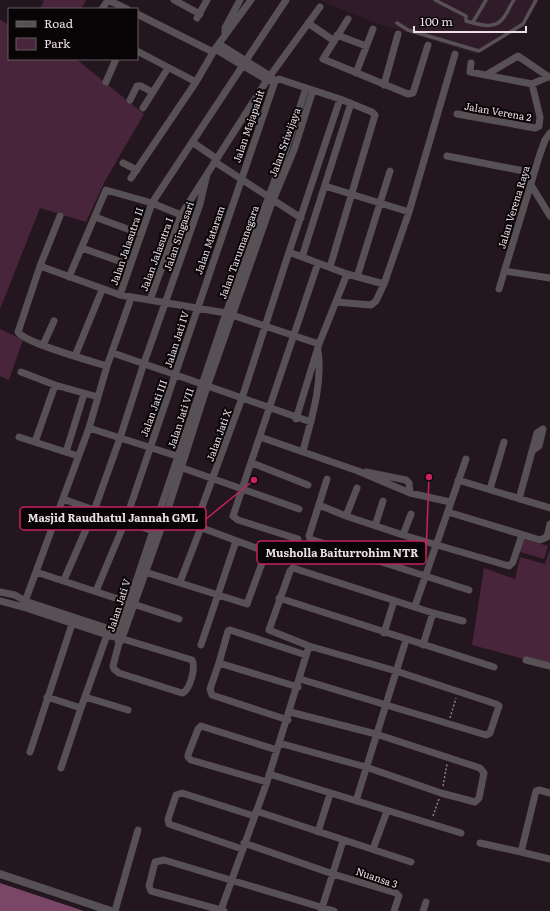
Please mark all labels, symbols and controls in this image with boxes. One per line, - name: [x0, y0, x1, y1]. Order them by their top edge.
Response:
- legend: [8, 8, 138, 60]
- scale bar: [414, 8, 526, 34]
- text: 100 m: [420, 12, 453, 30]
- text: Road: [44, 14, 74, 32]
- text: Park: [44, 34, 71, 52]
- street label: Jalan Majapahit: [228, 87, 268, 165]
- street label: Jalan Verena 2: [463, 98, 533, 124]
- street label: Jalan Sriwijaya: [265, 105, 304, 179]
- street label: Jalan Verena Raya: [493, 163, 533, 250]
- street label: Jalan Singasari: [159, 199, 197, 273]
- street label: Jalan Mataram: [190, 203, 228, 276]
- street label: Jalan Tarumanegara: [214, 203, 262, 301]
- street label: Jalan Jalasutra II: [106, 205, 146, 287]
- street label: Jalan Jalasutra I: [136, 215, 176, 293]
- street label: Jalan Jati IV: [160, 308, 192, 369]
- street label: Jalan Jati III: [136, 377, 170, 439]
- street label: Jalan Jati VII: [163, 386, 197, 450]
- street label: Jalan Jati X: [202, 407, 234, 463]
- callout: Masjid Raudhatul Jannah GML: [20, 507, 206, 530]
- text: Masjid Raudhatul Jannah GML: [28, 509, 198, 525]
- callout: Musholla Baiturrohim NTR: [257, 541, 426, 564]
- text: Musholla Baiturrohim NTR: [265, 544, 419, 560]
- street label: Jalan Jati V: [102, 576, 134, 633]
- street label: Nuansa 3: [354, 863, 400, 891]

